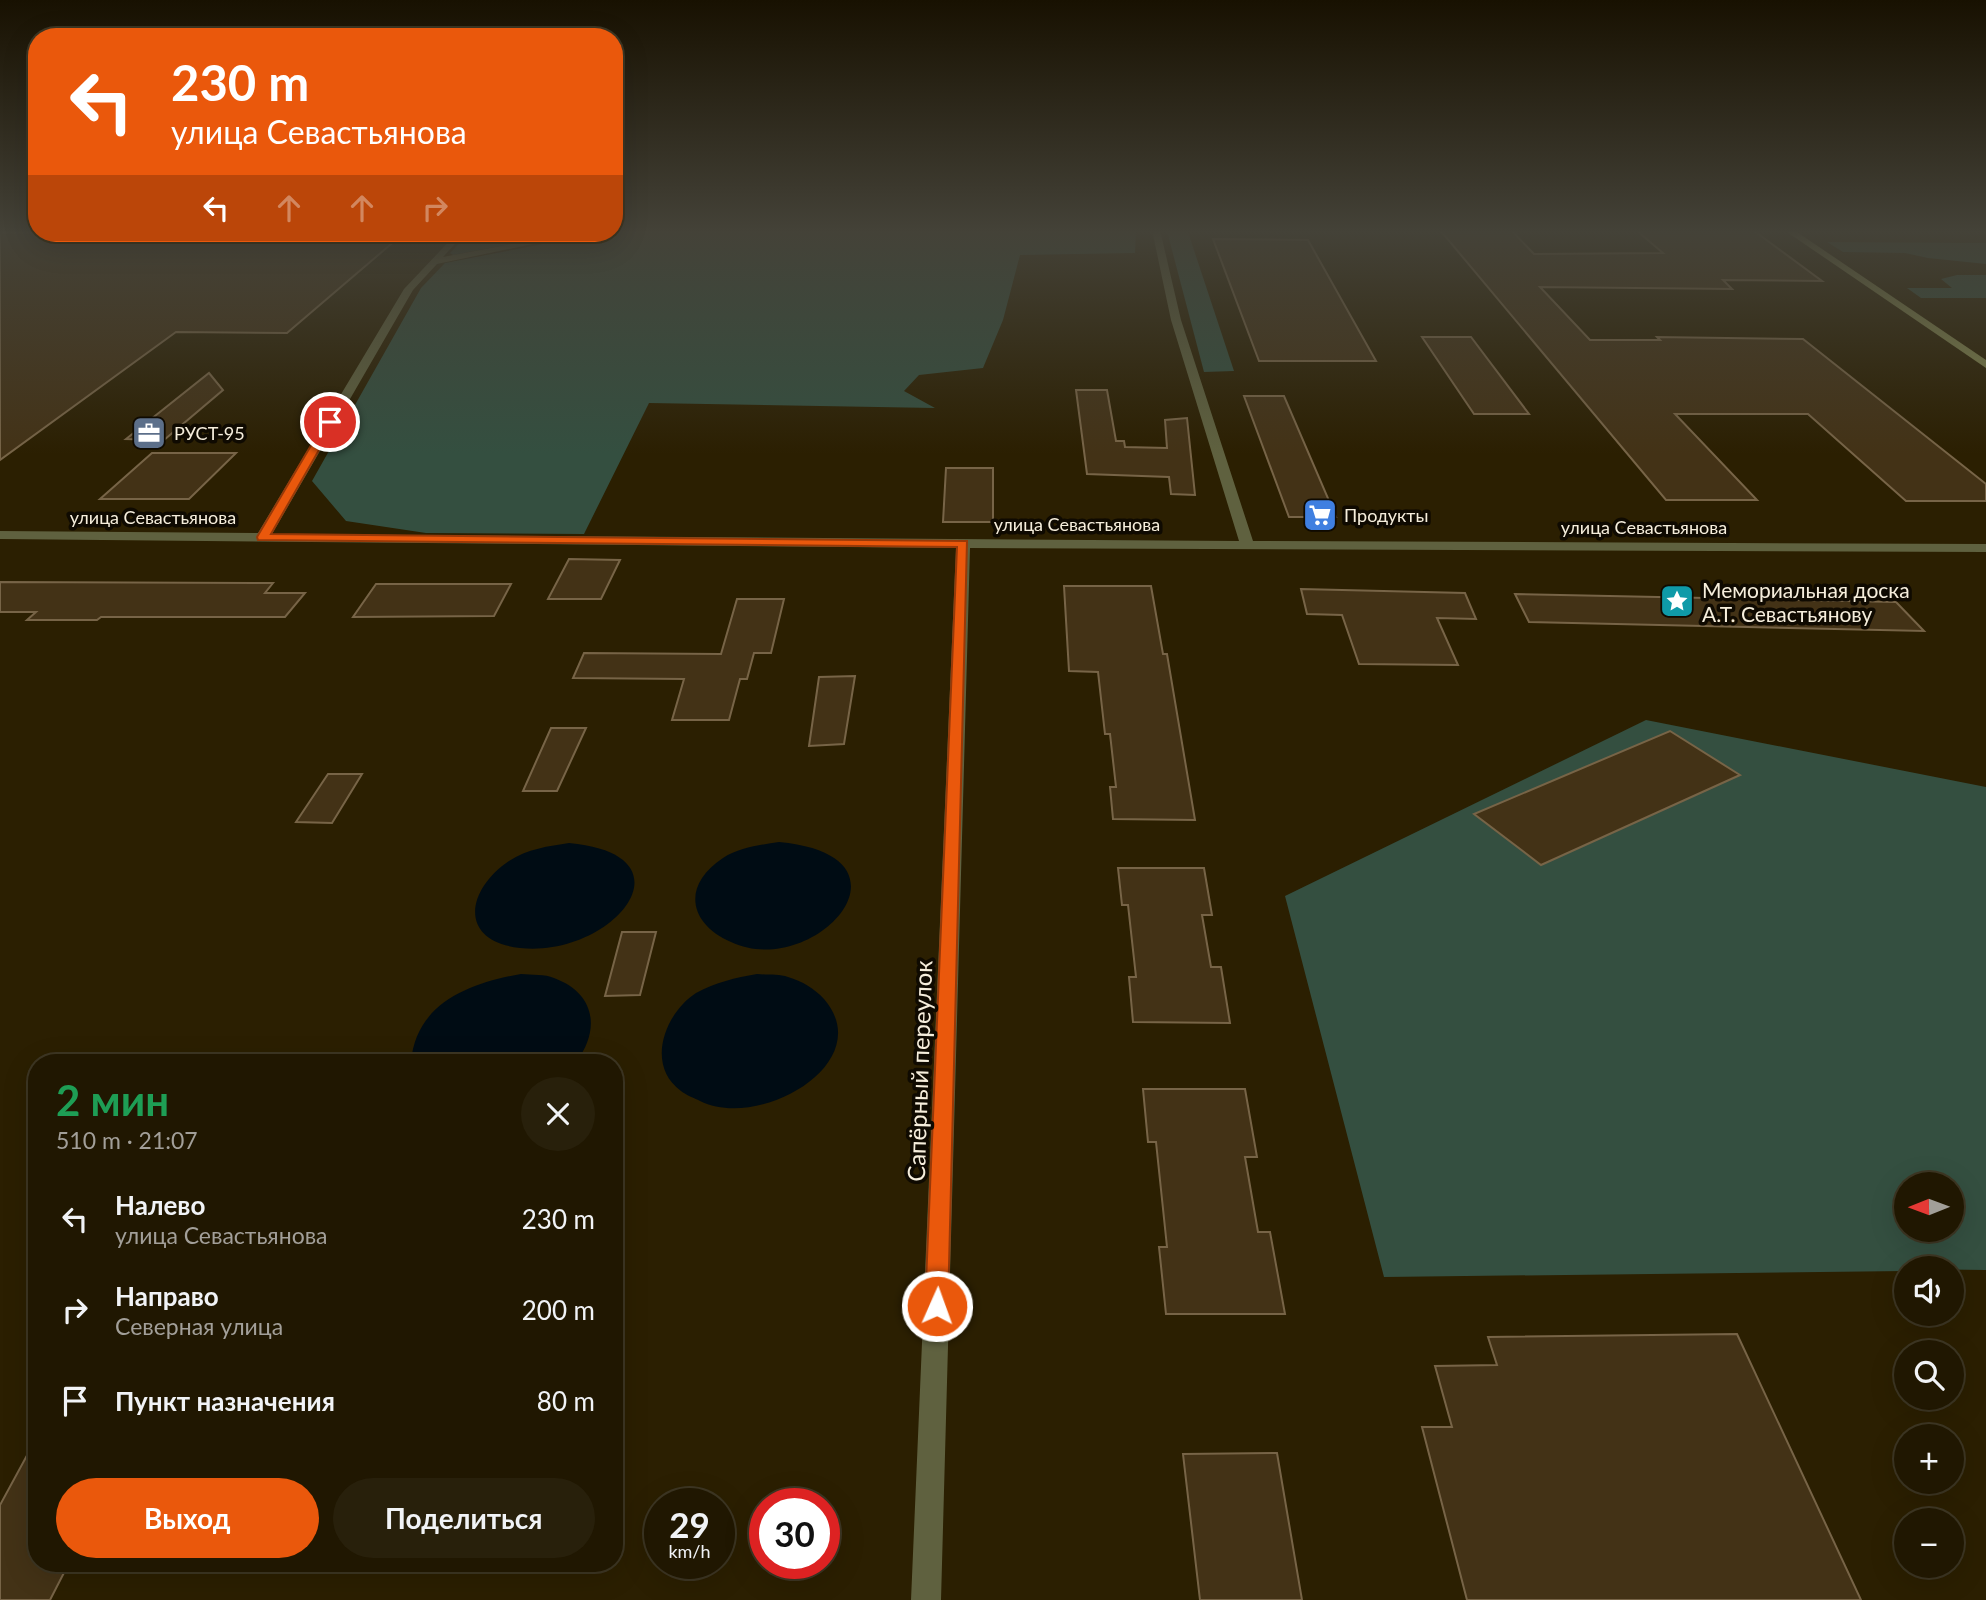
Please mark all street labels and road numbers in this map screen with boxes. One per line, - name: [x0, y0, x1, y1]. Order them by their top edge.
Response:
- street label: улица Севастьянова: [70, 506, 236, 528]
- street label: улица Севастьянова: [994, 513, 1160, 535]
- street label: улица Севастьянова: [1561, 516, 1727, 538]
- street label: Сапёрный переулок: [901, 959, 937, 1182]

